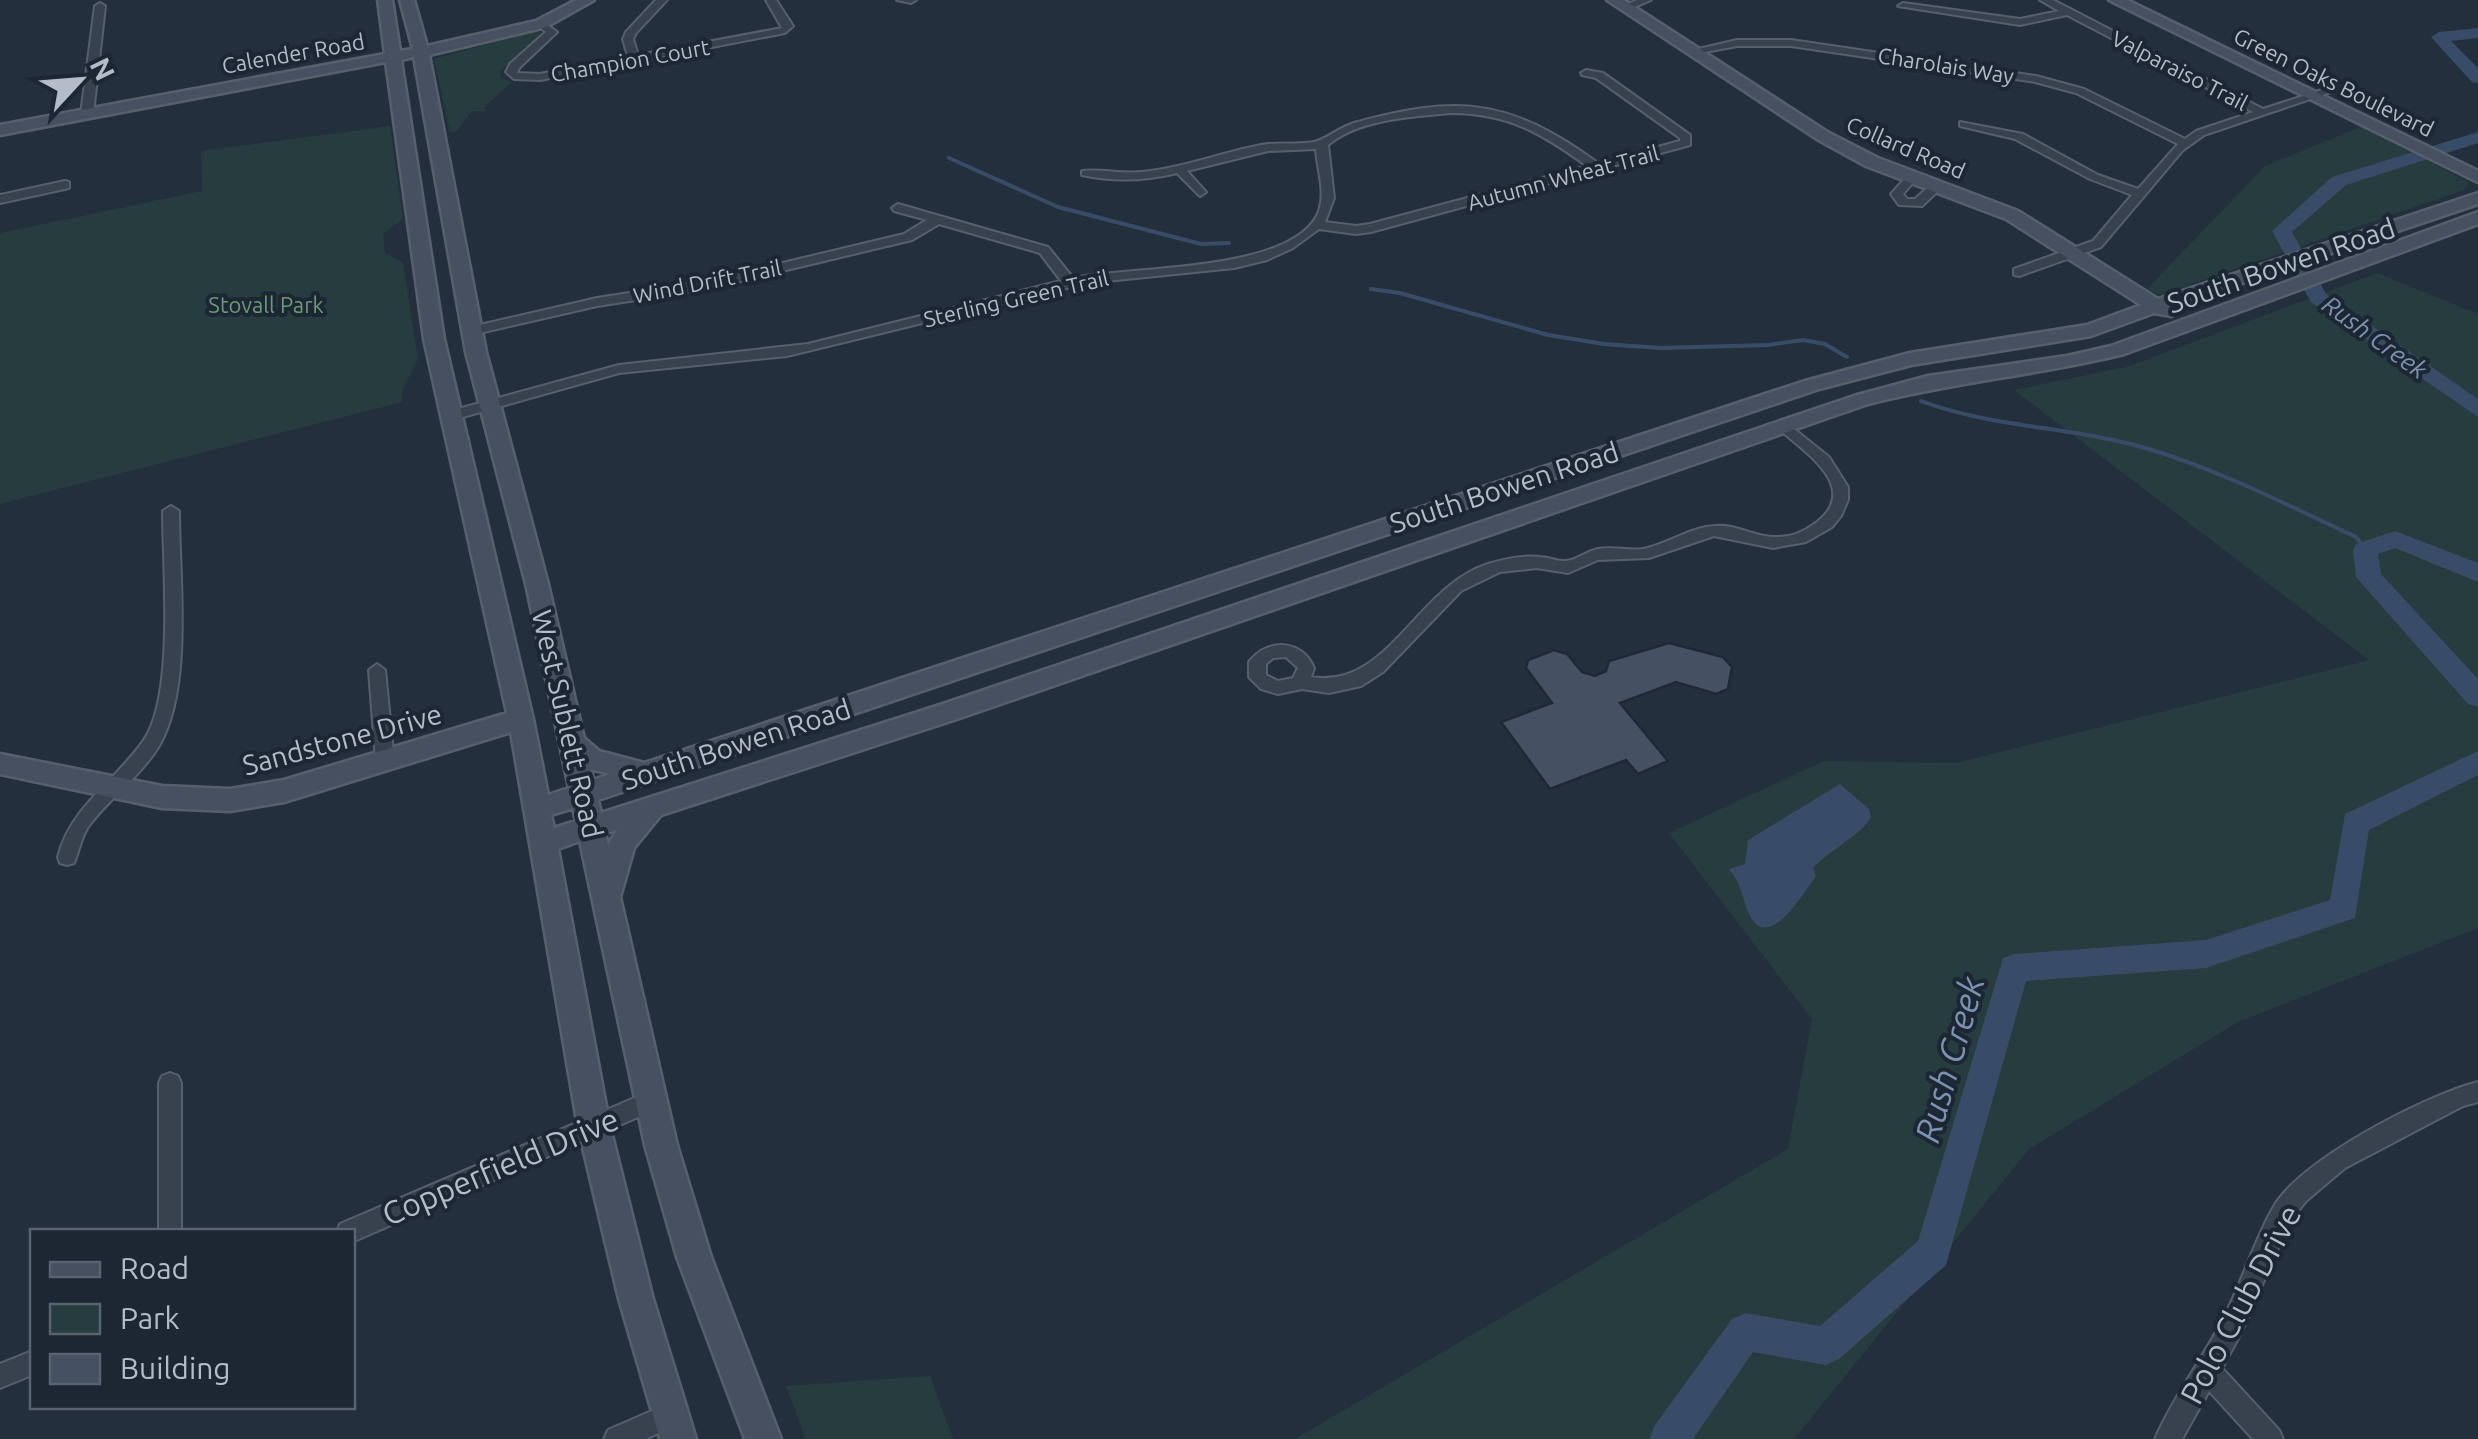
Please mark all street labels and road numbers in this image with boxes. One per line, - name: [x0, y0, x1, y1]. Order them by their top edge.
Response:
- street label: Green Oaks Boulevard: [2230, 23, 2438, 141]
- street label: Valparaiso Trail: [2108, 25, 2252, 115]
- street label: Calender Road: [220, 28, 366, 78]
- street label: Champion Court: [549, 34, 712, 86]
- street label: Charolais Way: [1876, 42, 2016, 88]
- street label: Collard Road: [1843, 111, 1969, 183]
- street label: Autumn Wheat Trail: [1465, 139, 1662, 215]
- street label: South Bowen Road: [2163, 211, 2399, 319]
- street label: Wind Drift Trail: [631, 254, 783, 308]
- street label: Sterling Green Trail: [921, 265, 1111, 331]
- street label: South Bowen Road: [1386, 435, 1622, 539]
- street label: West Sublett Road: [527, 607, 609, 841]
- street label: South Bowen Road: [618, 692, 854, 796]
- street label: Sandstone Drive: [239, 697, 445, 781]
- street label: Copperfield Drive: [376, 1100, 624, 1232]
- street label: Polo Club Drive: [2172, 1198, 2308, 1410]

